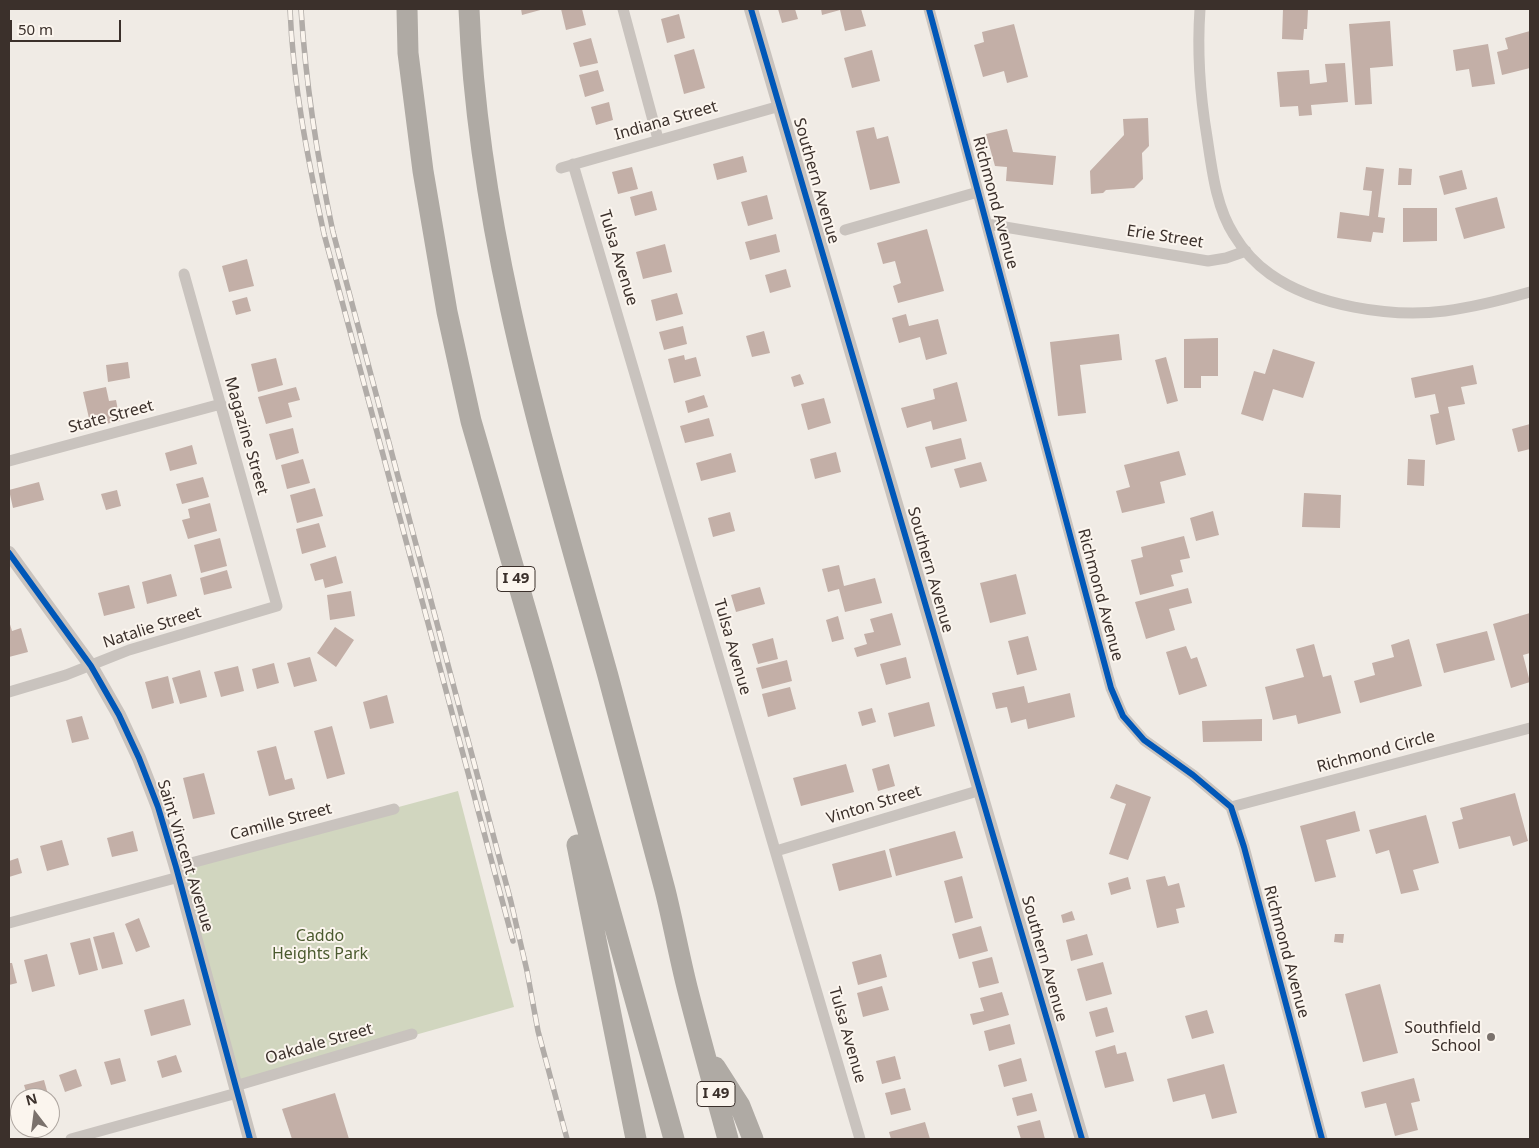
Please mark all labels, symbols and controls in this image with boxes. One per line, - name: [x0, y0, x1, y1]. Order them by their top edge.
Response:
- scale bar: [12, 10, 124, 42]
- text: 50 m: [18, 19, 53, 39]
- street label: Indiana Street: [612, 97, 720, 145]
- street label: Southern Avenue: [789, 116, 843, 246]
- street label: Richmond Avenue: [968, 135, 1022, 271]
- street label: Tulsa Avenue: [594, 208, 642, 308]
- street label: Erie Street: [1125, 221, 1205, 253]
- street label: Magazine Street: [220, 375, 272, 497]
- street label: State Street: [66, 396, 156, 438]
- street label: Southern Avenue: [903, 505, 957, 635]
- street label: Richmond Avenue: [1073, 527, 1127, 663]
- road number: I 49: [497, 566, 535, 592]
- street label: Tulsa Avenue: [709, 597, 755, 697]
- street label: Natalie Street: [101, 603, 203, 653]
- street label: Richmond Circle: [1315, 727, 1437, 777]
- street label: Saint Vincent Avenue: [153, 778, 217, 934]
- street label: Vinton Street: [824, 782, 924, 828]
- street label: Camille Street: [228, 799, 334, 845]
- street label: Richmond Avenue: [1259, 884, 1313, 1020]
- street label: Southern Avenue: [1017, 894, 1071, 1024]
- park label: Caddo Heights Park: [272, 926, 368, 964]
- street label: Tulsa Avenue: [824, 985, 870, 1085]
- place label: Southfield School: [1404, 1018, 1481, 1056]
- street label: Oakdale Street: [263, 1019, 375, 1069]
- marker: Southfield School: [1485, 1031, 1497, 1043]
- road number: I 49: [697, 1082, 735, 1106]
- north arrow: [10, 1088, 60, 1138]
- text: N: [23, 1088, 39, 1110]

